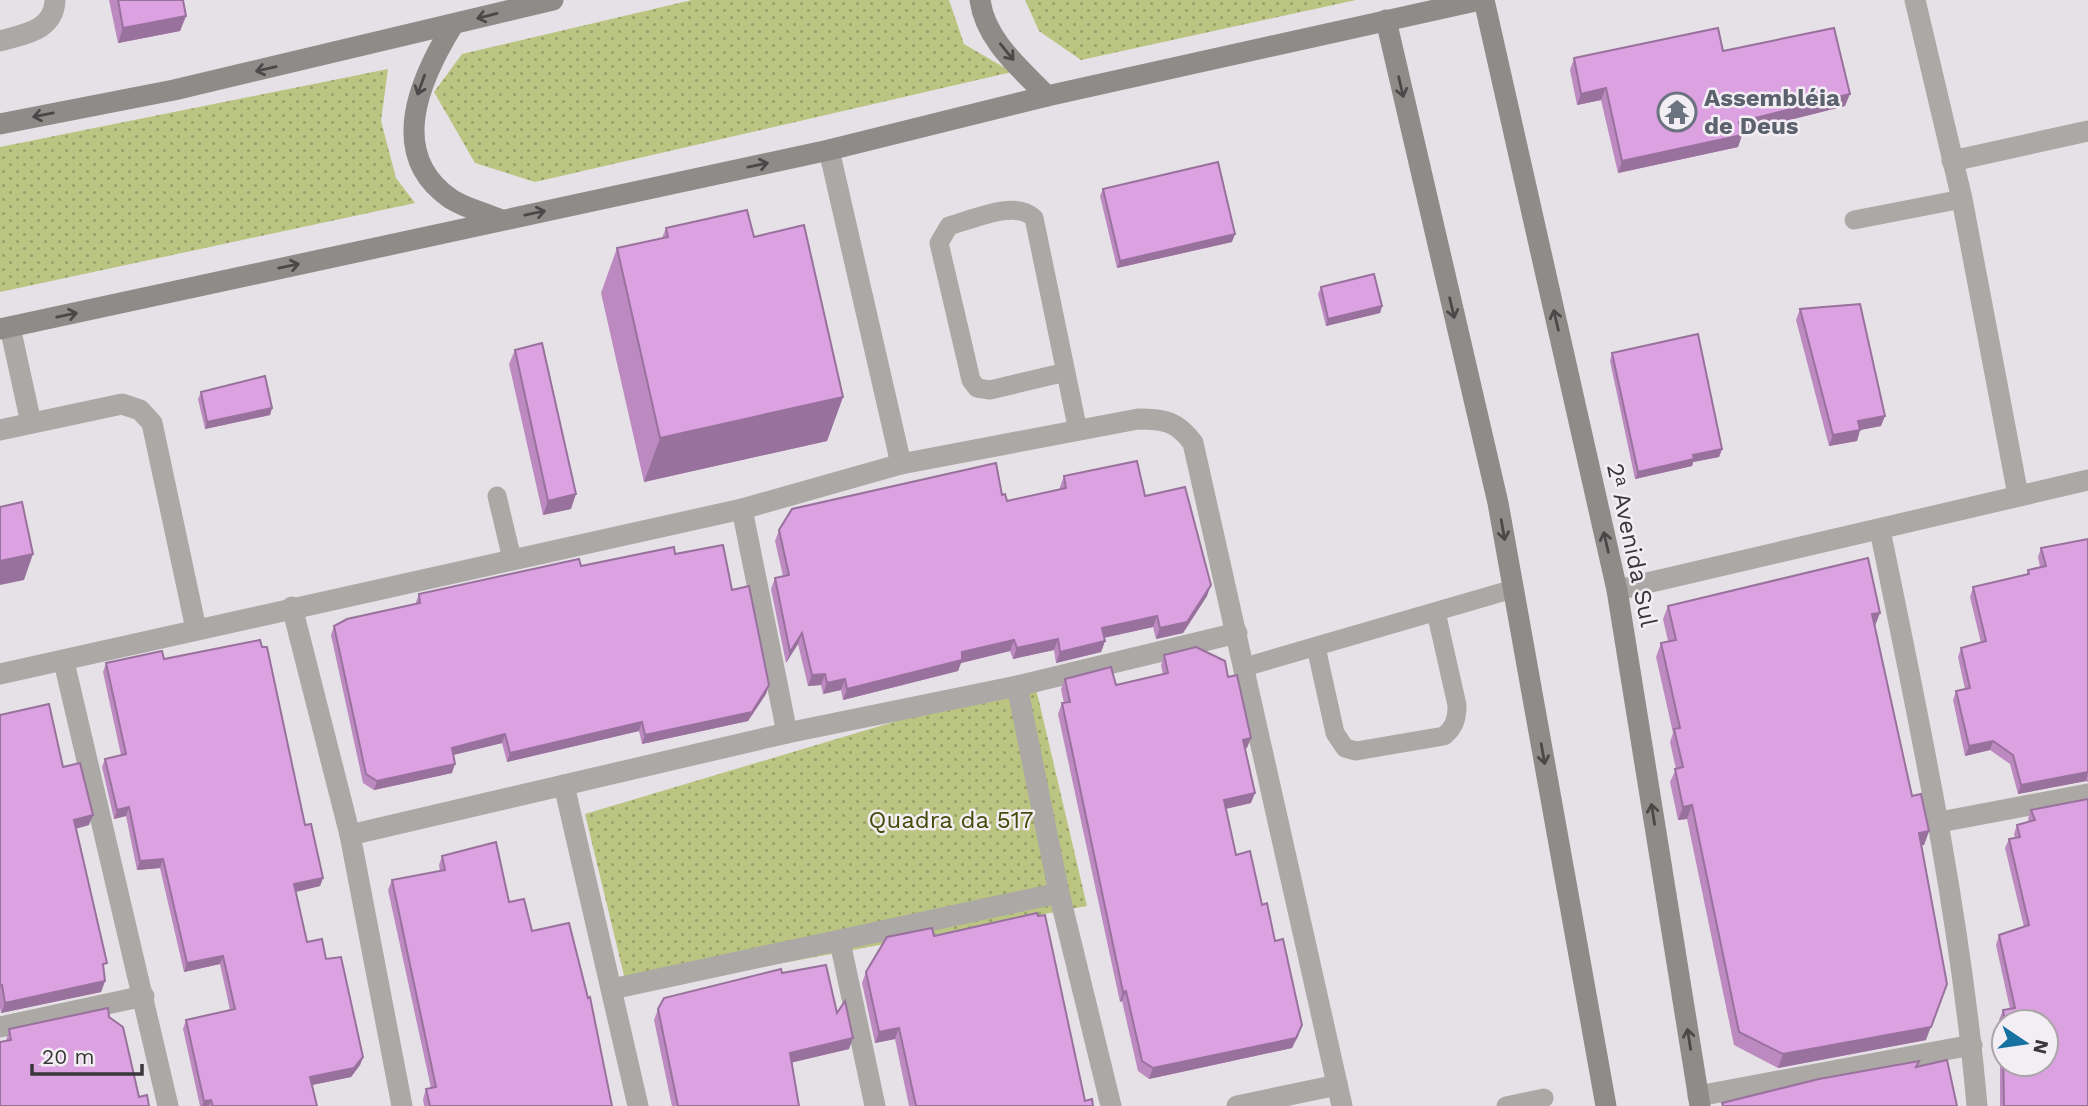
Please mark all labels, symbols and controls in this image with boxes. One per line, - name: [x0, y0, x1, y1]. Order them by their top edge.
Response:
- one-way arrow: [476, 10, 499, 24]
- one-way arrow: [999, 43, 1014, 61]
- one-way arrow: [255, 63, 278, 76]
- one-way arrow: [414, 73, 427, 95]
- one-way arrow: [1395, 75, 1408, 98]
- place label: Assembléia de Deus: [1704, 84, 1840, 140]
- temple icon: Assembléia de Deus: [1656, 91, 1698, 133]
- one-way arrow: [32, 109, 55, 123]
- one-way arrow: [746, 158, 769, 171]
- one-way arrow: [523, 205, 546, 219]
- one-way arrow: [277, 259, 300, 273]
- one-way arrow: [1446, 296, 1460, 319]
- one-way arrow: [55, 307, 78, 321]
- one-way arrow: [1548, 309, 1562, 332]
- street label: 2ᵃ Avenida Sul: [1601, 461, 1663, 630]
- one-way arrow: [1496, 518, 1510, 541]
- one-way arrow: [1599, 531, 1612, 554]
- one-way arrow: [1537, 742, 1550, 765]
- one-way arrow: [1646, 803, 1659, 826]
- park label: Quadra da 517: [868, 806, 1034, 834]
- north arrow: [1990, 1008, 2060, 1078]
- one-way arrow: [1682, 1028, 1695, 1051]
- scale bar: [32, 1032, 142, 1076]
- text: N: [2028, 1037, 2054, 1056]
- text: 20 m: [42, 1044, 94, 1069]

